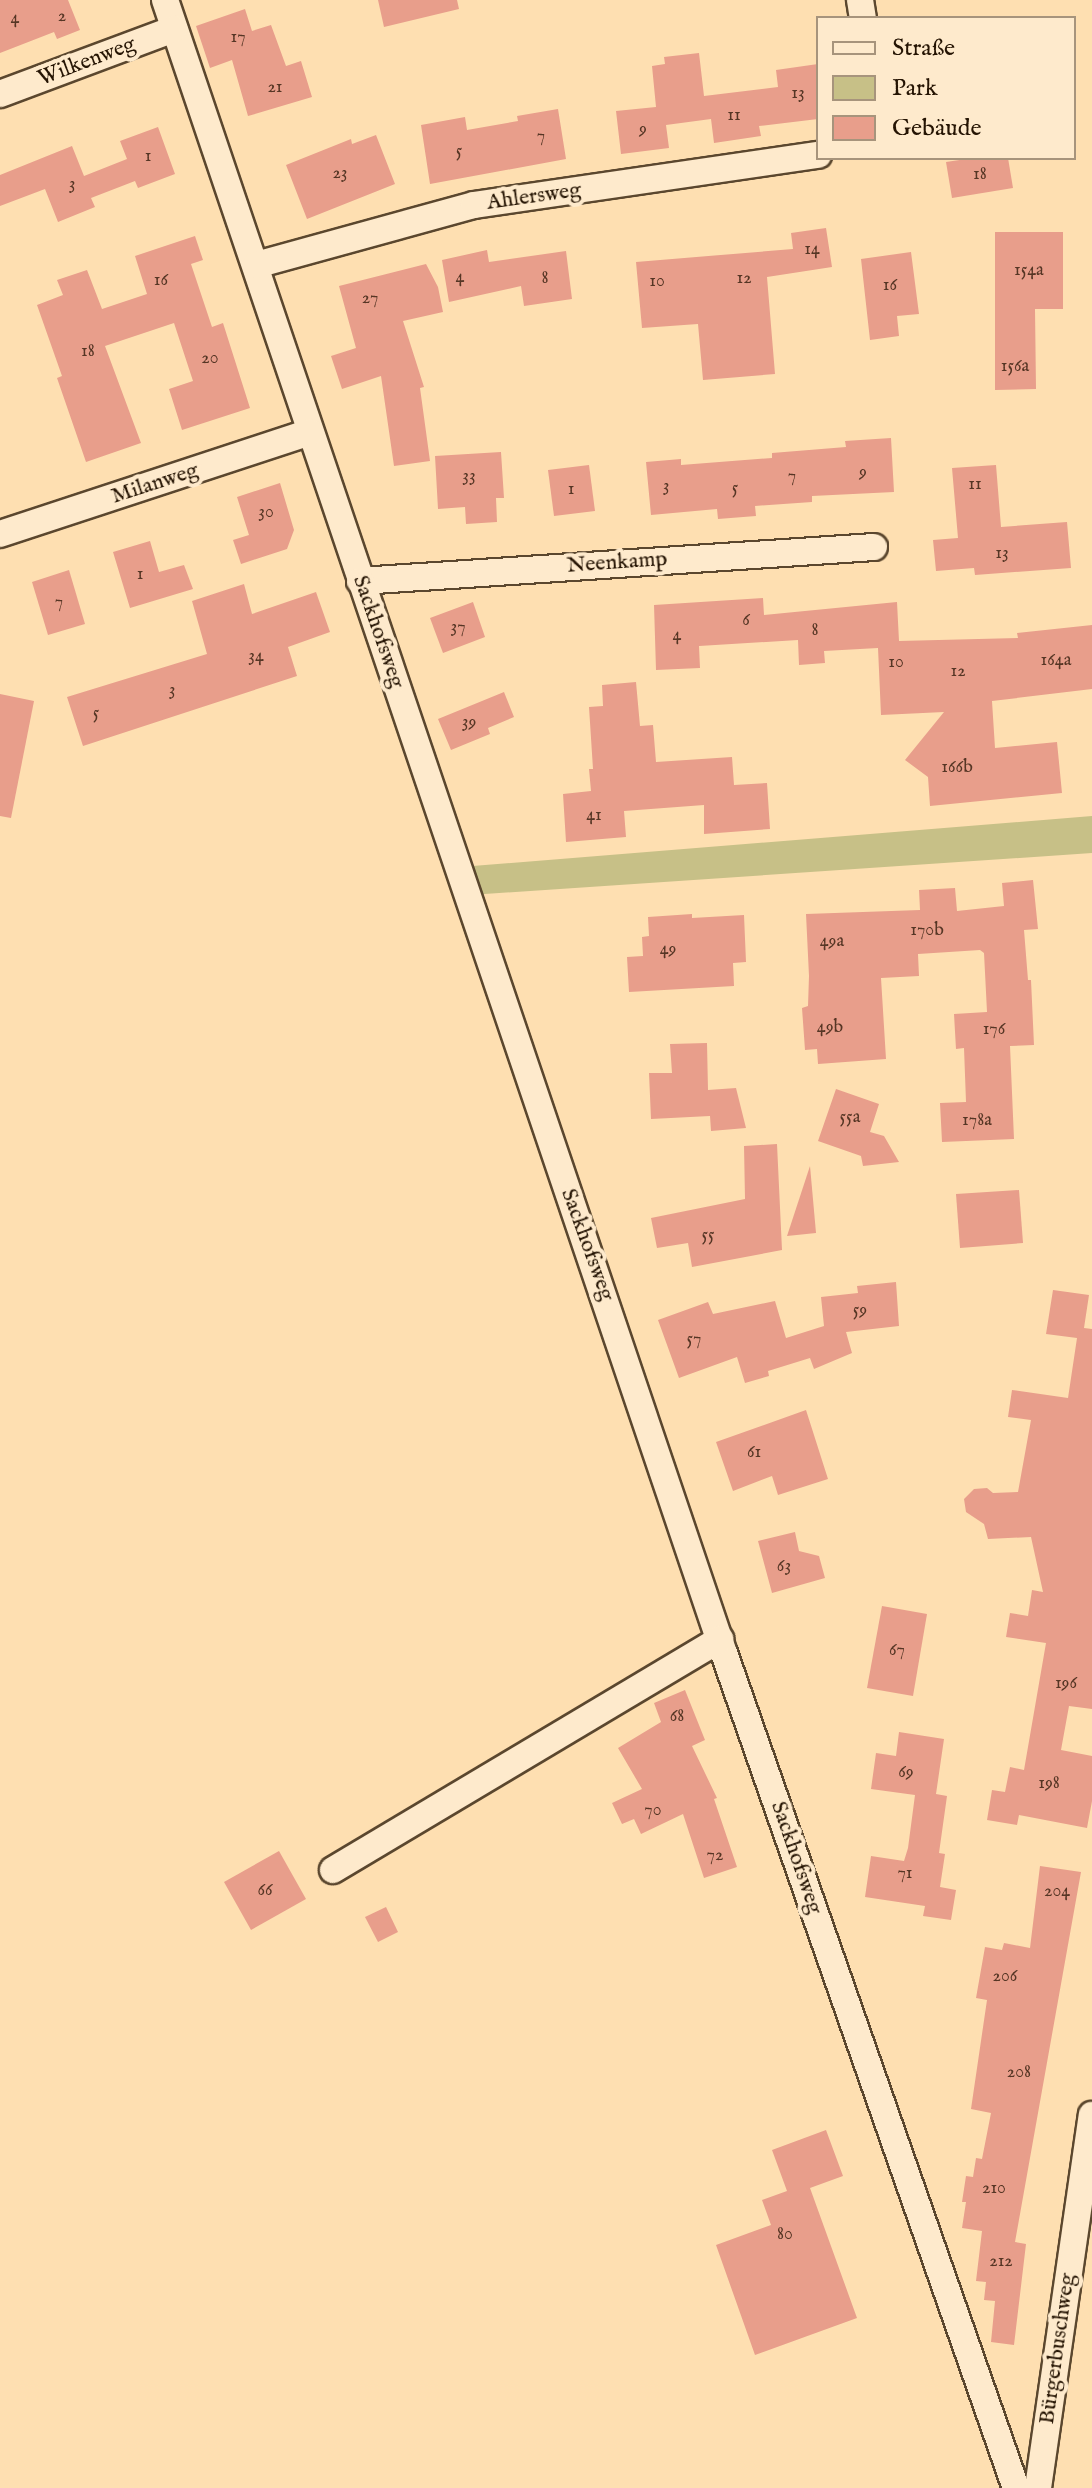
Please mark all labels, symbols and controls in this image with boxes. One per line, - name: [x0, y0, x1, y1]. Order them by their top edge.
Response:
- house number: 2: [58, 6, 66, 28]
- house number: 4: [11, 8, 19, 30]
- legend: [816, 16, 1076, 160]
- house number: 17: [230, 27, 246, 49]
- street label: Wilkenweg: [34, 31, 140, 93]
- text: Straße: [892, 33, 955, 64]
- text: Park: [892, 73, 938, 104]
- house number: 21: [267, 77, 283, 99]
- house number: 13: [791, 83, 805, 105]
- house number: 11: [727, 105, 741, 127]
- text: Gebäude: [892, 113, 982, 144]
- house number: 9: [639, 119, 647, 141]
- house number: 7: [537, 126, 545, 148]
- house number: 5: [456, 141, 462, 163]
- house number: 1: [145, 146, 151, 168]
- house number: 23: [332, 163, 348, 185]
- house number: 18: [973, 164, 987, 186]
- house number: 3: [69, 174, 75, 196]
- street label: Ahlersweg: [485, 177, 583, 217]
- house number: 14: [804, 239, 820, 261]
- house number: 154a: [1014, 260, 1044, 282]
- house number: 4: [456, 267, 464, 289]
- house number: 8: [541, 268, 549, 290]
- house number: 12: [736, 268, 752, 290]
- house number: 16: [154, 270, 168, 292]
- house number: 10: [649, 271, 665, 293]
- house number: 16: [883, 275, 897, 297]
- house number: 27: [362, 288, 378, 310]
- house number: 18: [81, 341, 95, 363]
- house number: 20: [201, 348, 219, 370]
- house number: 156a: [1001, 356, 1029, 378]
- street label: Milanweg: [108, 458, 202, 510]
- house number: 9: [859, 462, 867, 484]
- house number: 33: [462, 466, 476, 488]
- house number: 7: [788, 466, 796, 488]
- house number: 11: [968, 474, 982, 496]
- house number: 3: [663, 476, 669, 498]
- house number: 5: [732, 478, 738, 500]
- house number: 1: [568, 479, 574, 501]
- house number: 30: [258, 502, 274, 524]
- house number: 13: [995, 543, 1009, 565]
- street label: Neenkamp: [566, 546, 668, 580]
- house number: 1: [137, 564, 143, 586]
- street label: Sackhofsweg: [346, 572, 410, 692]
- house number: 7: [55, 592, 63, 614]
- house number: 6: [742, 610, 750, 632]
- house number: 37: [450, 617, 466, 639]
- house number: 8: [811, 620, 819, 642]
- house number: 4: [673, 625, 681, 647]
- house number: 34: [248, 646, 264, 668]
- house number: 164a: [1041, 650, 1071, 672]
- house number: 10: [888, 652, 904, 674]
- house number: 12: [950, 661, 966, 683]
- house number: 3: [169, 680, 175, 702]
- house number: 5: [93, 703, 99, 725]
- house number: 39: [462, 712, 476, 734]
- house number: 166b: [941, 757, 973, 779]
- house number: 41: [586, 805, 602, 827]
- house number: 170b: [910, 920, 944, 942]
- house number: 49a: [820, 931, 844, 953]
- house number: 49: [660, 939, 676, 961]
- house number: 49b: [817, 1017, 843, 1039]
- house number: 176: [983, 1019, 1005, 1041]
- house number: 55a: [840, 1107, 860, 1129]
- house number: 178a: [962, 1110, 992, 1132]
- street label: Sackhofsweg: [554, 1185, 620, 1305]
- house number: 55: [701, 1225, 715, 1247]
- house number: 59: [853, 1300, 867, 1322]
- house number: 57: [687, 1329, 701, 1351]
- house number: 61: [747, 1442, 761, 1464]
- house number: 63: [777, 1556, 791, 1578]
- house number: 67: [889, 1640, 905, 1662]
- house number: 196: [1055, 1673, 1077, 1695]
- house number: 68: [670, 1706, 684, 1728]
- house number: 69: [898, 1762, 914, 1784]
- house number: 198: [1038, 1773, 1060, 1795]
- street label: Sackhofsweg: [764, 1798, 828, 1918]
- house number: 70: [644, 1800, 662, 1822]
- house number: 72: [707, 1845, 723, 1867]
- house number: 71: [897, 1863, 913, 1885]
- house number: 66: [257, 1880, 273, 1902]
- house number: 204: [1044, 1881, 1070, 1903]
- house number: 206: [993, 1966, 1017, 1988]
- house number: 208: [1007, 2062, 1031, 2084]
- house number: 210: [982, 2178, 1006, 2200]
- house number: 80: [777, 2224, 793, 2246]
- house number: 212: [989, 2251, 1013, 2273]
- street label: Bürgerbuschweg: [1034, 2272, 1082, 2426]

